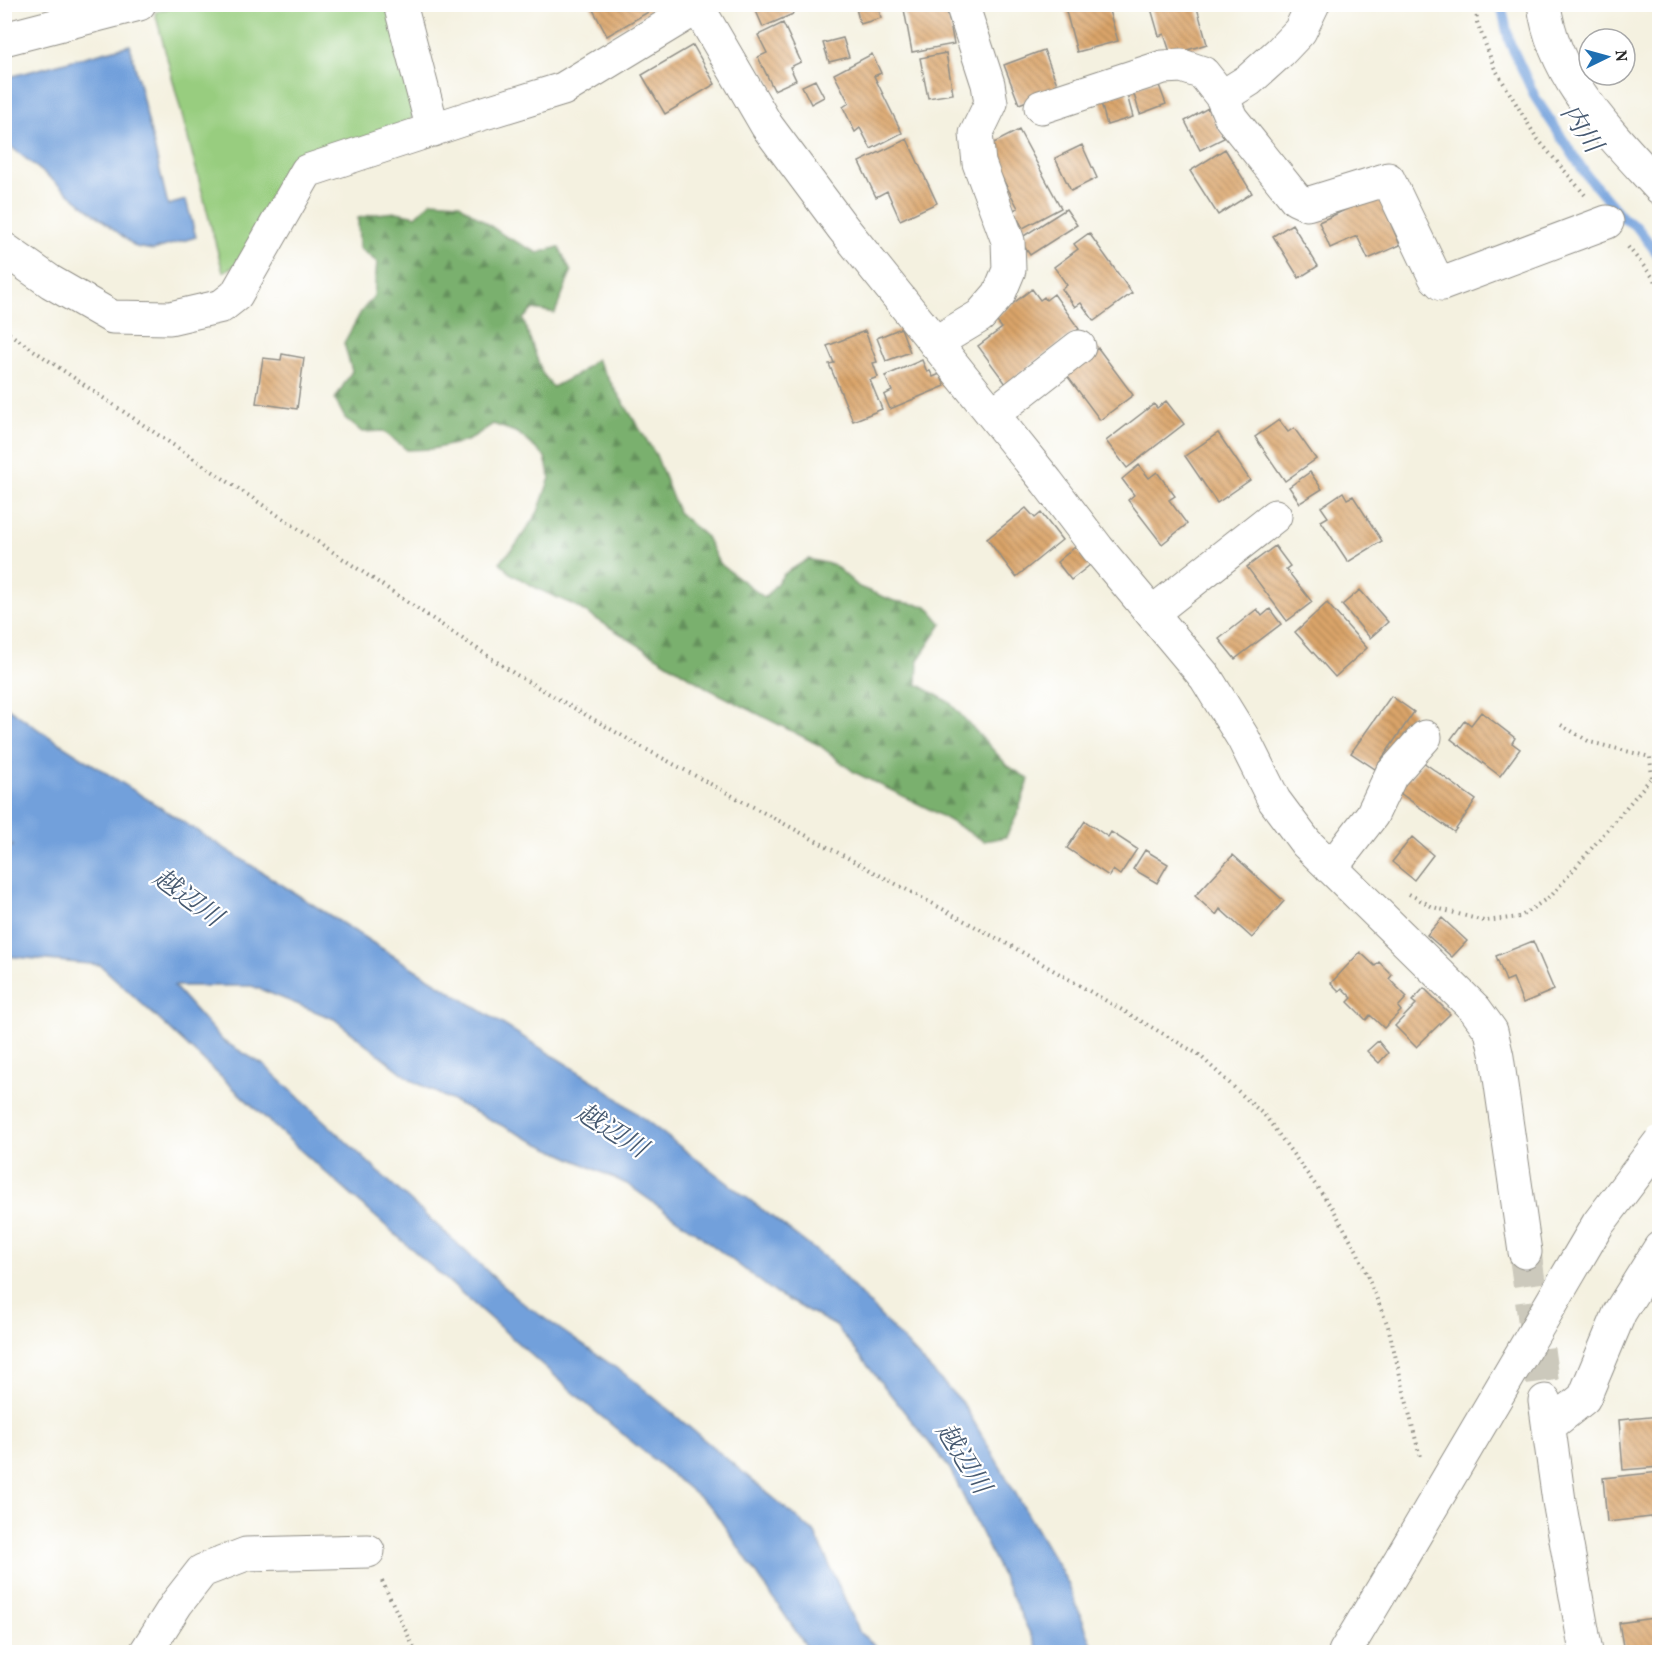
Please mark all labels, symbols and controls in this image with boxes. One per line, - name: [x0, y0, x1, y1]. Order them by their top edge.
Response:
- north arrow: [1577, 27, 1637, 87]
- text: N: [1608, 49, 1631, 63]
- water label: 内川: [1551, 97, 1611, 163]
- water label: 越辺川: [145, 861, 231, 938]
- water label: 越辺川: [568, 1096, 656, 1169]
- water label: 越辺川: [926, 1416, 1000, 1504]

